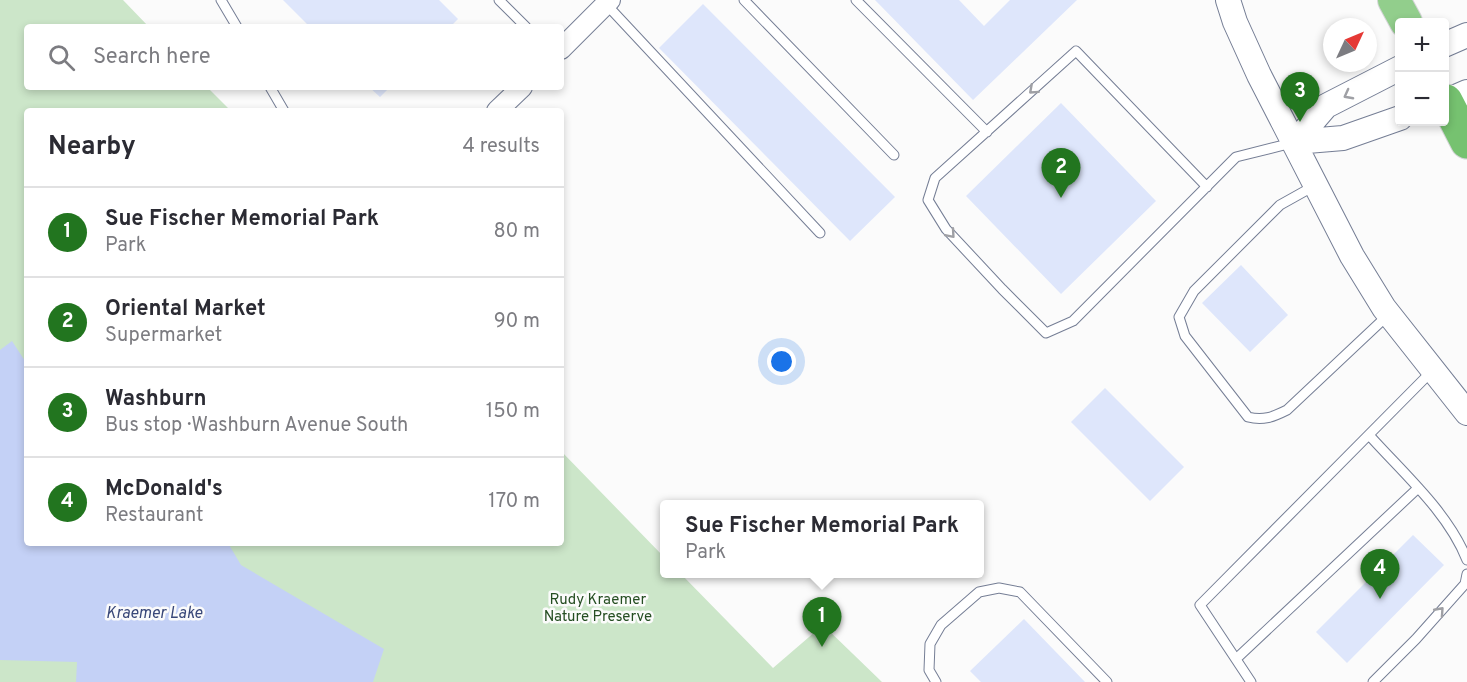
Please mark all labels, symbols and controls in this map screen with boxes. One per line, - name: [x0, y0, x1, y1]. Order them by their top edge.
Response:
- north arrow: [1323, 18, 1377, 72]
- map controls: [1395, 18, 1449, 126]
- button: +: [1395, 18, 1449, 72]
- search box: [24, 24, 564, 90]
- icon: search: [45, 41, 78, 74]
- text: Search here: [93, 44, 211, 71]
- pin: 3: [1280, 72, 1320, 122]
- button: −: [1395, 72, 1449, 126]
- one-way arrow: [1029, 83, 1039, 94]
- one-way arrow: [1343, 88, 1354, 99]
- text: Nearby: [48, 131, 136, 164]
- text: 4 results: [463, 134, 540, 160]
- pin: 2: [1042, 148, 1080, 198]
- text: Sue Fischer Memorial Park: [105, 206, 379, 233]
- text: 1: [64, 219, 72, 245]
- text: 80 m: [494, 219, 540, 245]
- one-way arrow: [944, 227, 955, 238]
- text: Park: [105, 233, 146, 259]
- text: Oriental Market: [105, 296, 266, 323]
- text: 2: [61, 309, 74, 335]
- text: 90 m: [494, 309, 540, 335]
- text: Supermarket: [105, 323, 222, 349]
- your location: [767, 347, 796, 376]
- text: Washburn: [105, 386, 206, 413]
- text: 3: [62, 399, 74, 425]
- text: 150 m: [486, 399, 540, 425]
- text: Bus stop · Washburn Avenue South: [105, 413, 408, 439]
- text: McDonald's: [105, 476, 223, 503]
- text: 4: [61, 489, 74, 515]
- text: 170 m: [488, 489, 540, 515]
- popup: [660, 500, 984, 578]
- text: Restaurant: [105, 503, 204, 529]
- text: Sue Fischer Memorial Park: [685, 513, 959, 540]
- text: Park: [685, 540, 726, 566]
- pin: 4: [1360, 550, 1400, 599]
- park label: Rudy Kraemer Nature Preserve: [544, 591, 652, 627]
- pin: 1: [802, 598, 842, 647]
- water label: Kraemer Lake: [106, 604, 203, 624]
- one-way arrow: [1433, 608, 1444, 618]

